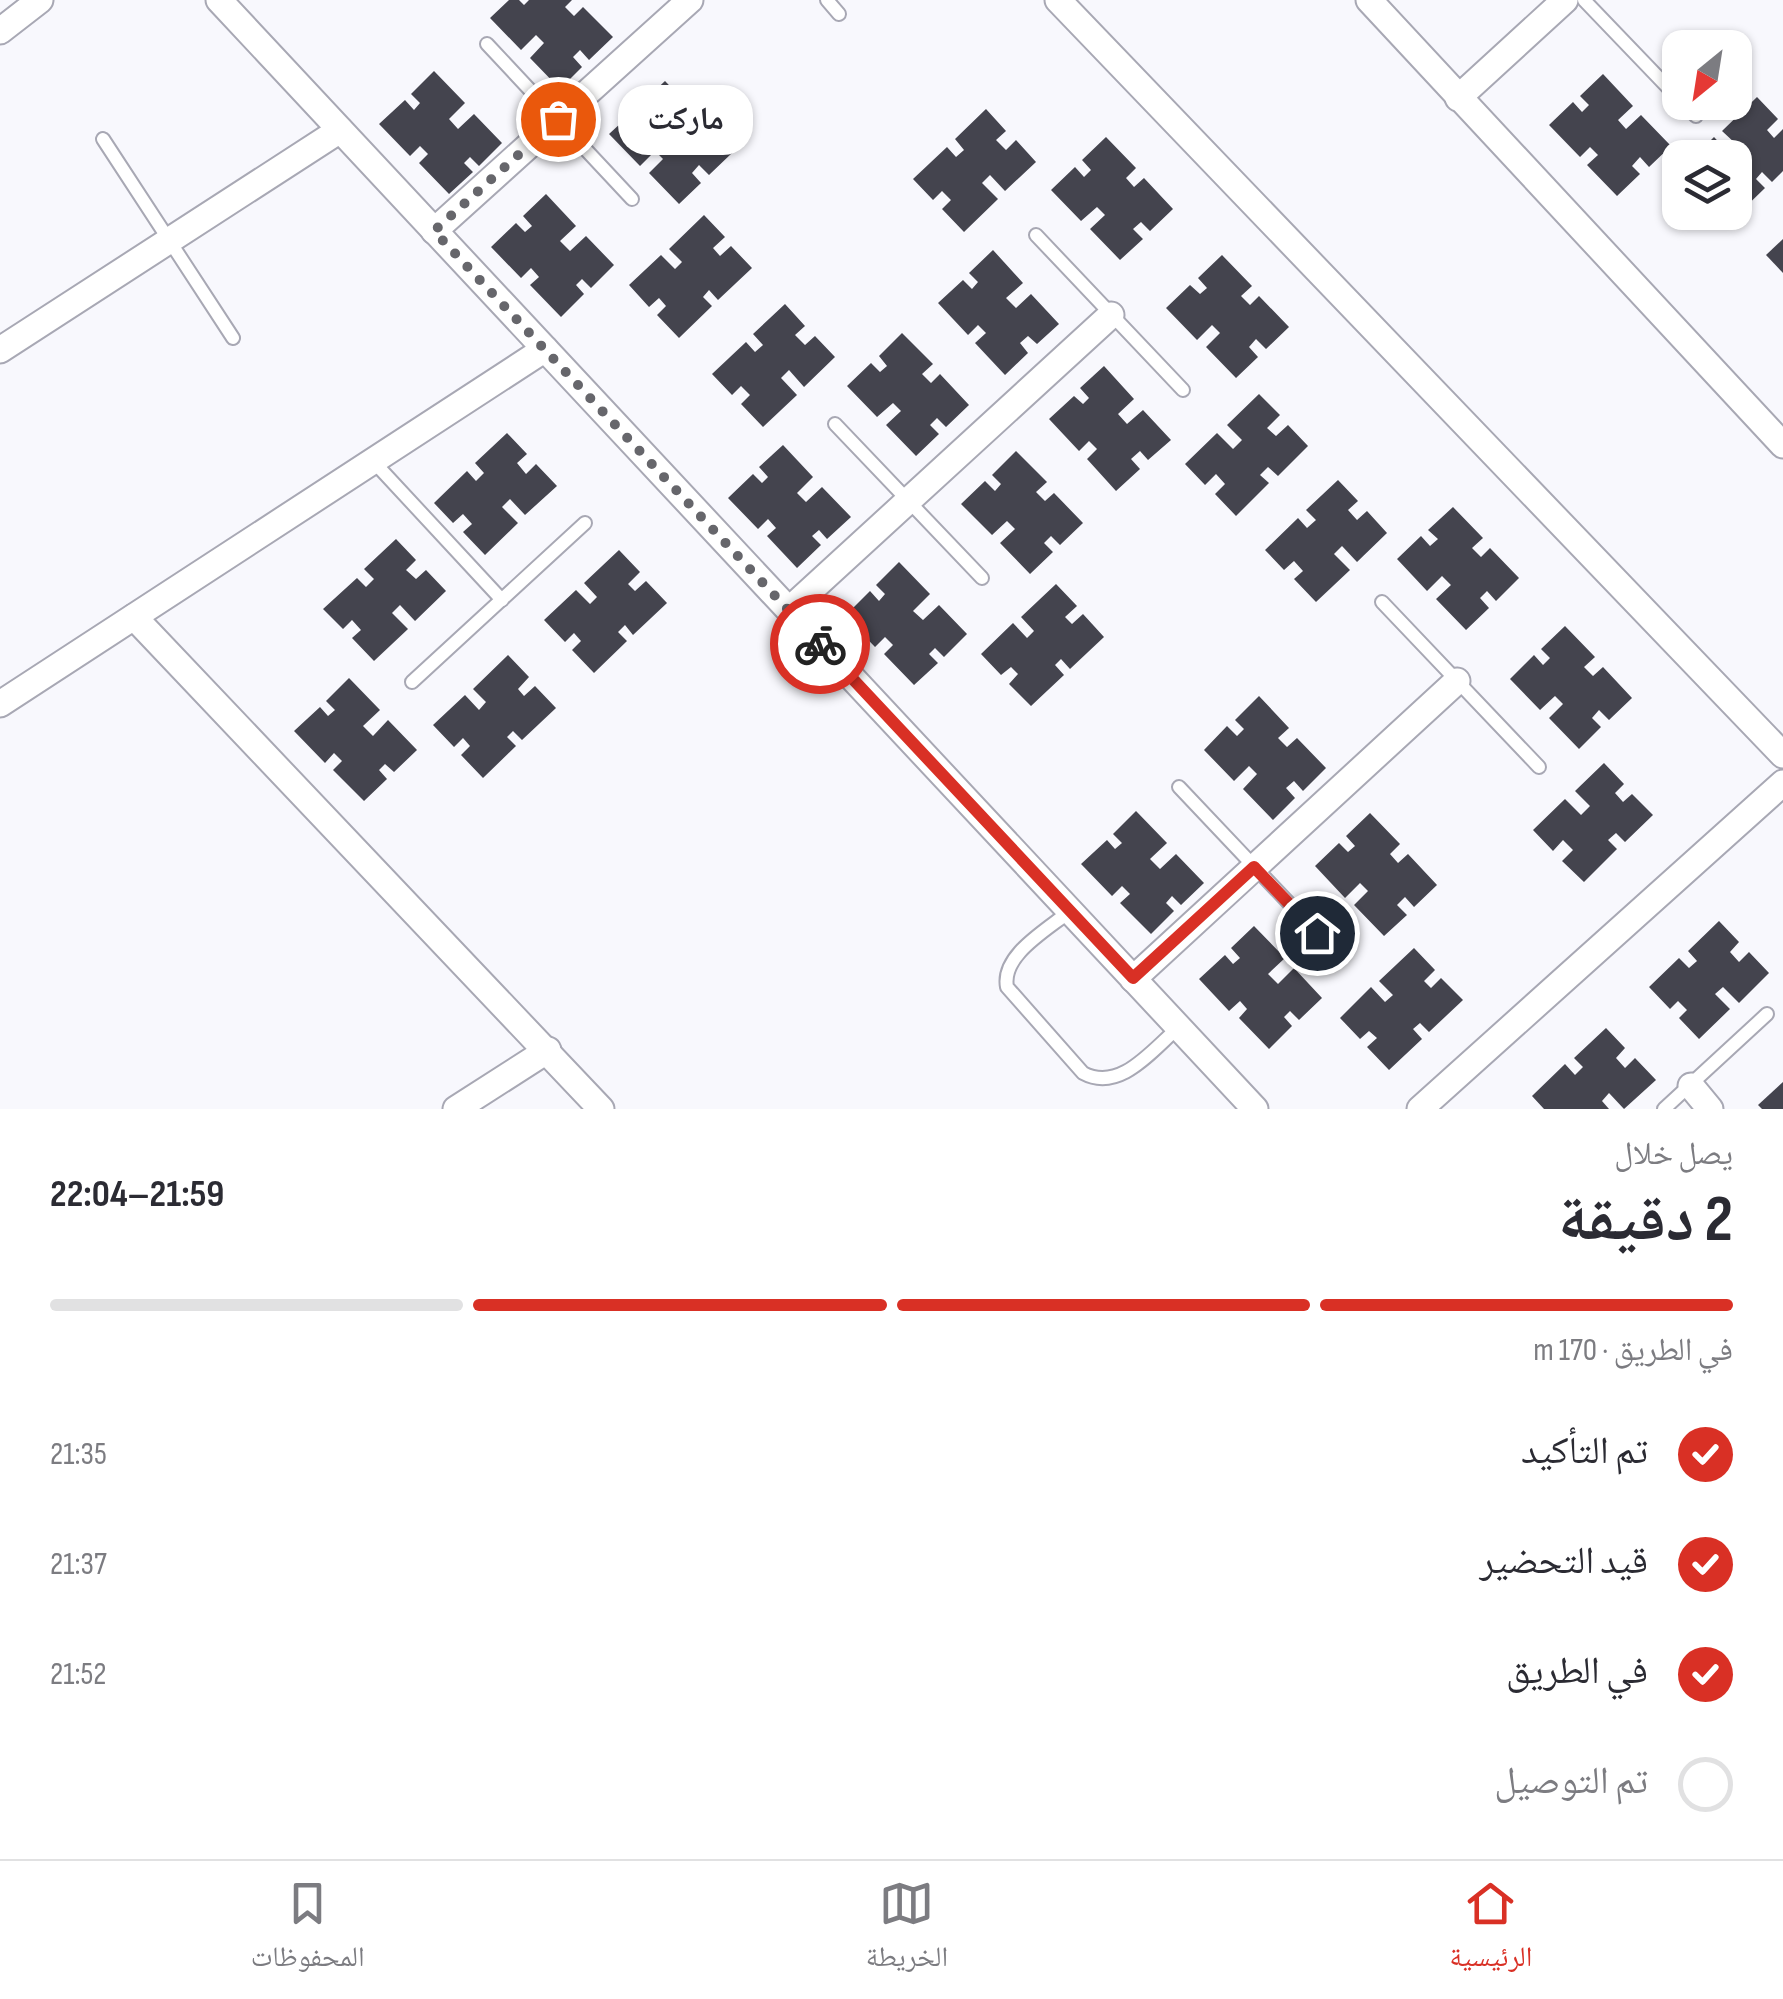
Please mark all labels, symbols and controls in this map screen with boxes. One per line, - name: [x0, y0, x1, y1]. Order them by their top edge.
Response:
- north arrow: [1662, 30, 1752, 120]
- map controls: [1662, 30, 1752, 230]
- pin: [516, 77, 601, 162]
- callout: ماركت: [618, 84, 753, 154]
- icon: bag: [531, 92, 586, 147]
- text: ماركت: [647, 100, 724, 139]
- button: layers: [1662, 140, 1752, 230]
- courier: [770, 594, 870, 694]
- icon: bike: [793, 617, 848, 672]
- pin: [1275, 891, 1360, 976]
- icon: home: [1290, 906, 1345, 961]
- text: يصل خلال: [1614, 1135, 1733, 1174]
- text: 21:59–22:04: [50, 1172, 224, 1217]
- text: 2 دقيقة: [1558, 1182, 1733, 1260]
- text: في الطريق · 170 m: [1533, 1331, 1733, 1370]
- icon: check: [1678, 1427, 1733, 1482]
- text: تم التأكيد: [1521, 1429, 1648, 1474]
- text: 21:35: [50, 1435, 107, 1474]
- icon: check: [1678, 1537, 1733, 1592]
- text: قيد التحضير: [1480, 1539, 1648, 1584]
- text: 21:37: [50, 1545, 107, 1584]
- icon: check: [1678, 1647, 1733, 1702]
- text: في الطريق: [1506, 1649, 1648, 1694]
- text: 21:52: [50, 1655, 107, 1694]
- text: تم التوصيل: [1494, 1759, 1648, 1804]
- tab: المحفوظات: [251, 1876, 365, 1984]
- tab: الخريطة: [866, 1876, 948, 1984]
- tab: الرئيسية: [1449, 1876, 1532, 1984]

